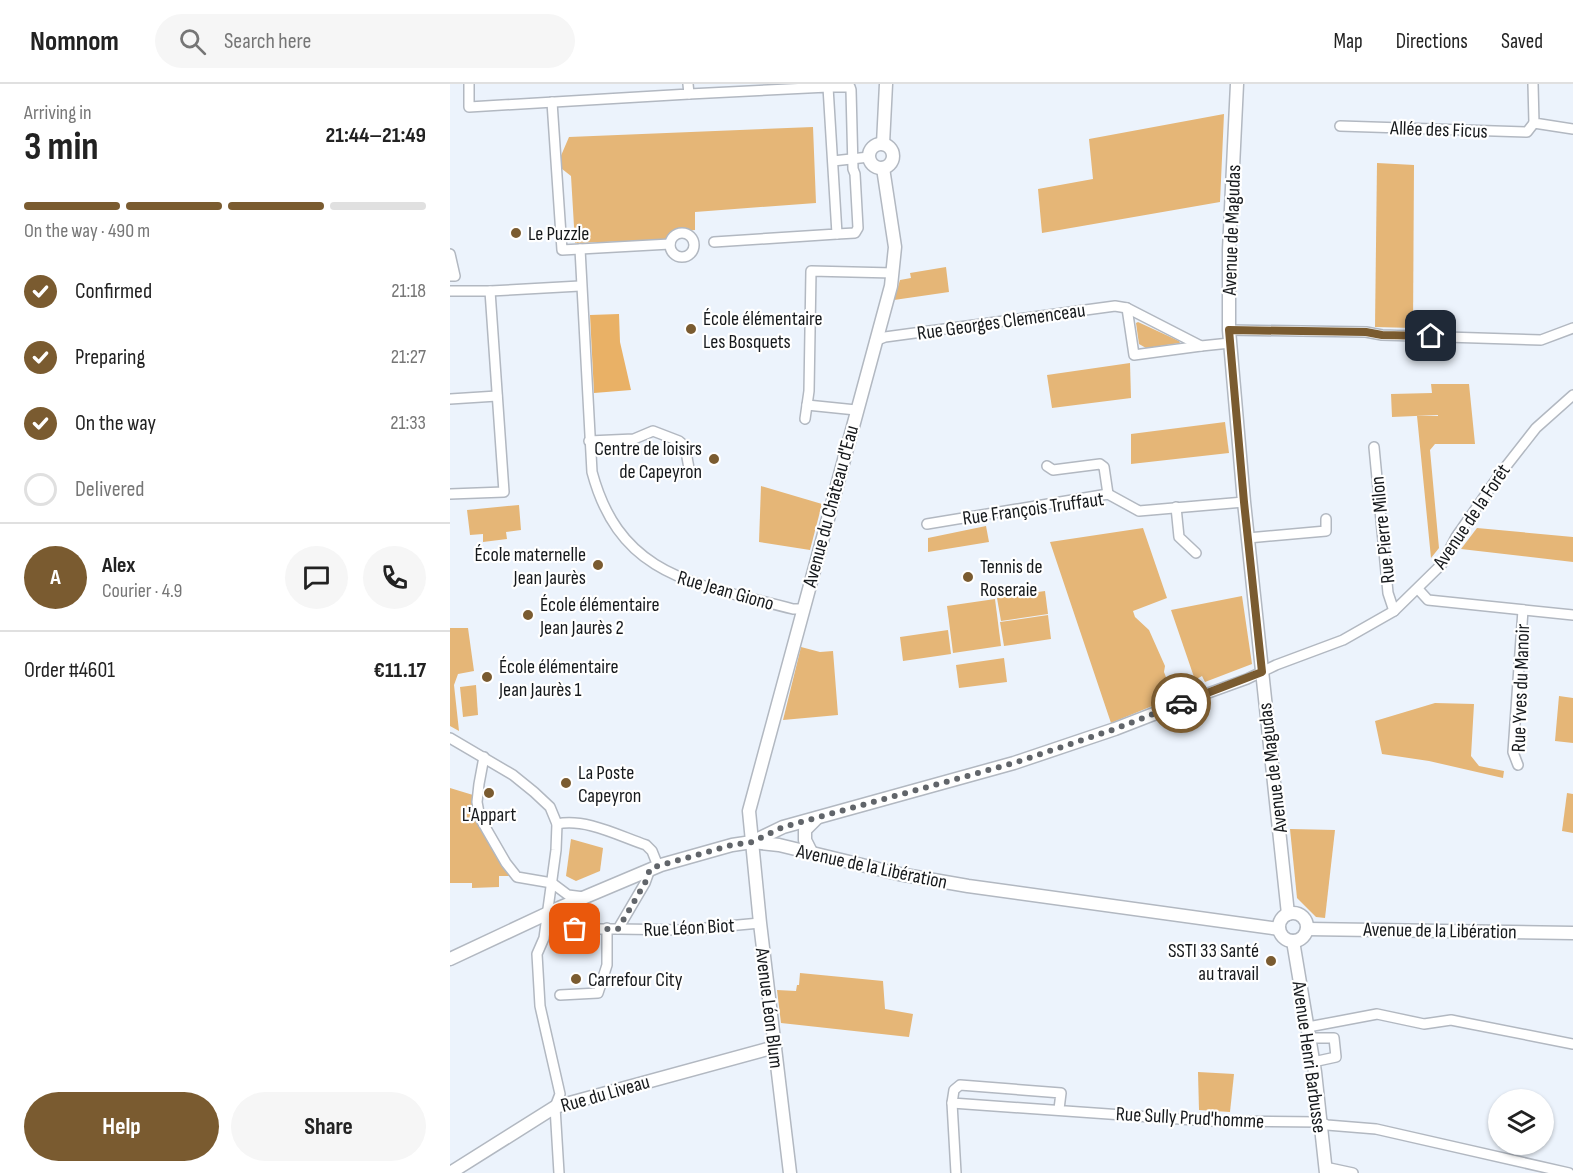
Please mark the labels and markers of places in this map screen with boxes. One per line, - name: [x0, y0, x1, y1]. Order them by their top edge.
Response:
- place label: Le Puzzle: [528, 222, 589, 246]
- marker: Le Puzzle: [509, 226, 523, 240]
- place label: École élémentaire Les Bosquets: [703, 307, 823, 354]
- pin: [1405, 310, 1456, 361]
- marker: École élémentaire Les Bosquets: [684, 322, 698, 336]
- place label: Centre de loisirs de Capeyron: [594, 437, 702, 484]
- marker: Centre de loisirs de Capeyron: [707, 452, 721, 466]
- place label: École maternelle Jean Jaurès: [474, 543, 586, 590]
- place label: Tennis de Roseraie: [980, 555, 1042, 602]
- marker: École maternelle Jean Jaurès: [591, 558, 605, 572]
- marker: Tennis de Roseraie: [961, 570, 975, 584]
- place label: École élémentaire Jean Jaurès 2: [539, 593, 660, 640]
- marker: École élémentaire Jean Jaurès 2: [521, 608, 535, 622]
- place label: École élémentaire Jean Jaurès 1: [498, 655, 619, 702]
- marker: École élémentaire Jean Jaurès 1: [480, 670, 494, 684]
- place label: La Poste Capeyron: [578, 761, 641, 808]
- marker: La Poste Capeyron: [559, 776, 573, 790]
- marker: L'Appart: [482, 786, 496, 800]
- place label: L'Appart: [462, 803, 516, 827]
- pin: [549, 903, 600, 954]
- place label: SSTI 33 Santé au travail: [1168, 939, 1259, 986]
- marker: SSTI 33 Santé au travail: [1264, 954, 1278, 968]
- place label: Carrefour City: [588, 968, 683, 992]
- marker: Carrefour City: [569, 972, 583, 986]

